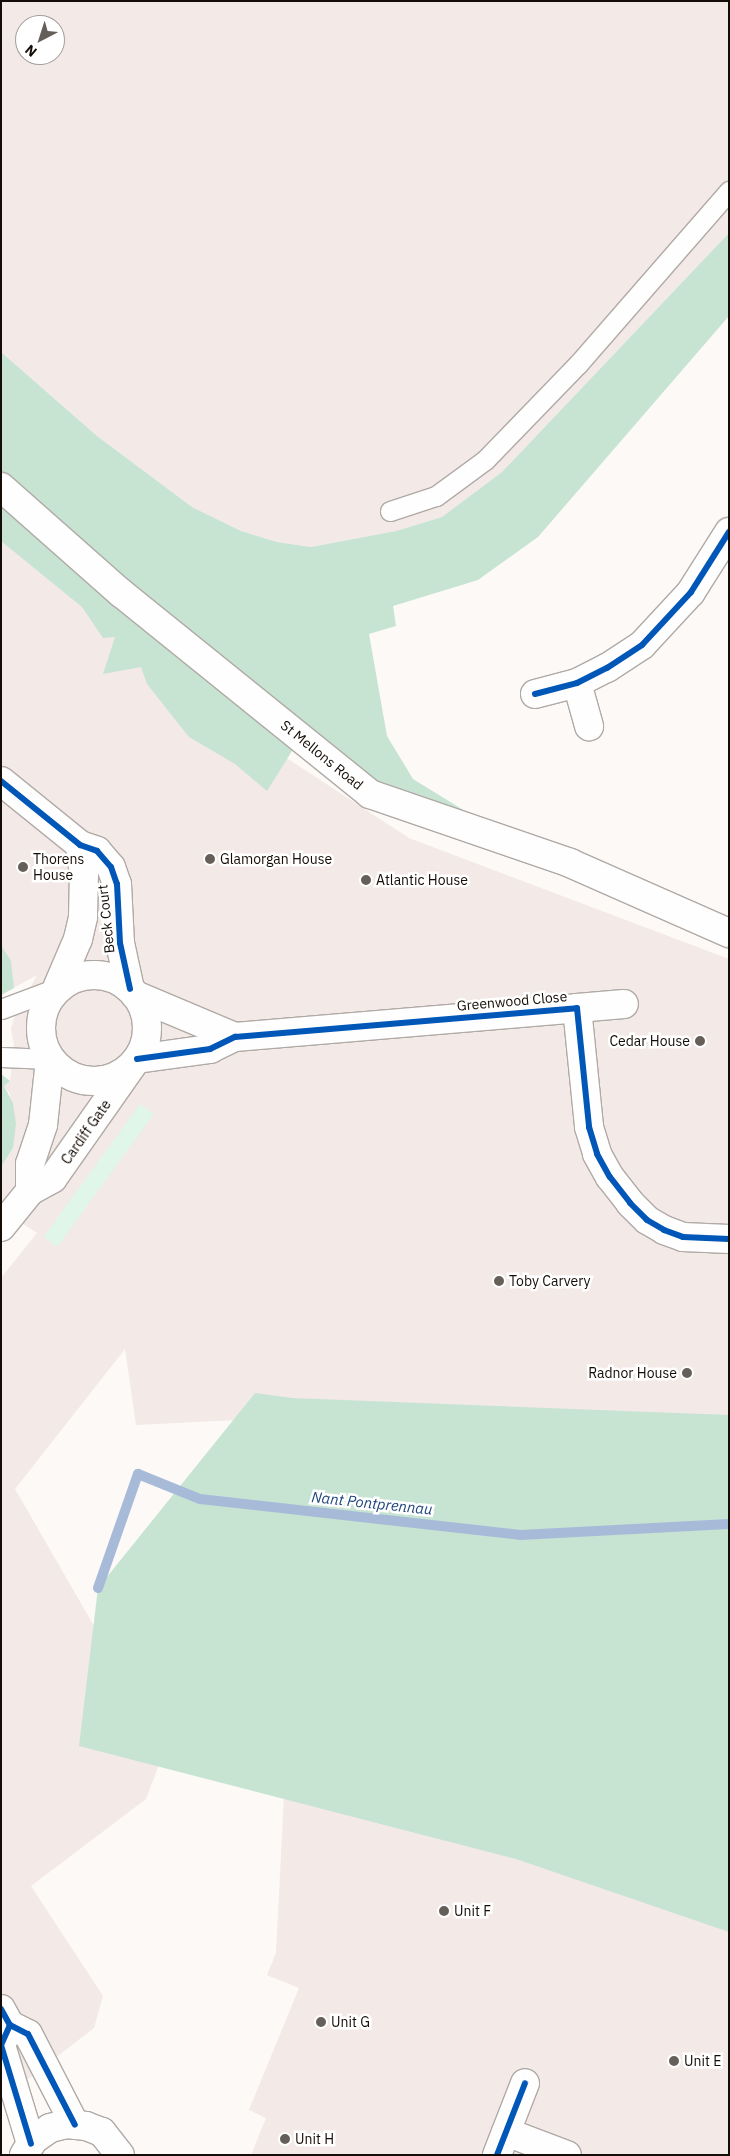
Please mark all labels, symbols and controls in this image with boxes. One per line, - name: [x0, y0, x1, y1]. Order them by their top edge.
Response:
- north arrow: [15, 15, 65, 65]
- text: N: [21, 41, 41, 61]
- street label: St Mellons Road: [277, 717, 367, 793]
- place label: Thorens House: [33, 851, 84, 884]
- place label: Glamorgan House: [220, 851, 332, 867]
- marker: Glamorgan House: [204, 853, 216, 865]
- marker: Thorens House: [17, 861, 29, 873]
- place label: Atlantic House: [376, 872, 468, 888]
- marker: Atlantic House: [360, 874, 372, 886]
- street label: Beck Court: [94, 884, 118, 954]
- street label: Greenwood Close: [456, 988, 568, 1014]
- place label: Cedar House: [609, 1033, 690, 1049]
- marker: Cedar House: [694, 1035, 706, 1047]
- street label: Cardiff Gate: [58, 1096, 114, 1168]
- place label: Toby Carvery: [509, 1273, 590, 1289]
- marker: Toby Carvery: [493, 1275, 505, 1287]
- place label: Radnor House: [588, 1365, 677, 1381]
- marker: Radnor House: [681, 1367, 693, 1379]
- water label: Nant Pontprennau: [311, 1488, 433, 1518]
- place label: Unit F: [454, 1903, 491, 1919]
- marker: Unit F: [438, 1905, 450, 1917]
- place label: Unit G: [331, 2014, 370, 2030]
- marker: Unit G: [315, 2016, 327, 2028]
- place label: Unit E: [684, 2053, 721, 2069]
- marker: Unit E: [668, 2055, 680, 2067]
- place label: Unit H: [295, 2131, 334, 2147]
- marker: Unit H: [279, 2133, 291, 2145]

